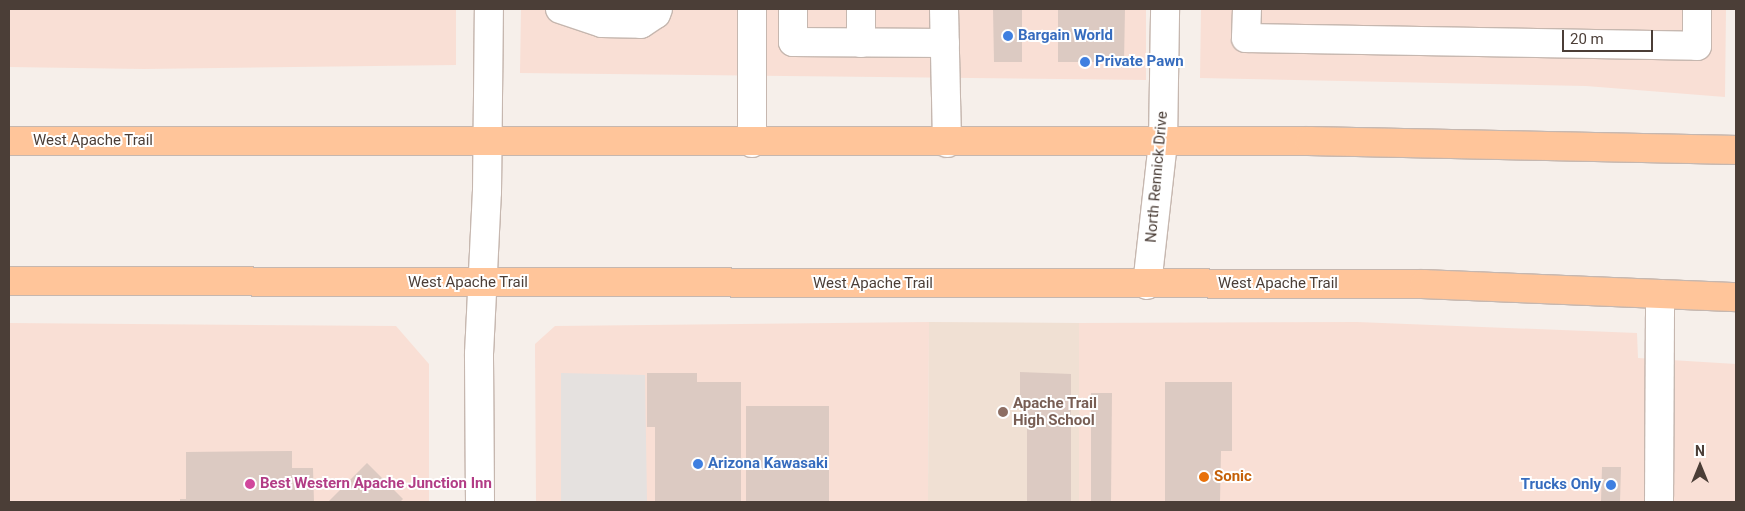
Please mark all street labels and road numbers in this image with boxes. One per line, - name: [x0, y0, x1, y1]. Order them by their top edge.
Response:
- street label: North Rennick Drive: [1142, 111, 1172, 243]
- street label: West Apache Trail: [33, 132, 153, 150]
- street label: West Apache Trail: [408, 274, 528, 292]
- street label: West Apache Trail: [813, 275, 933, 293]
- street label: West Apache Trail: [1218, 275, 1338, 293]

